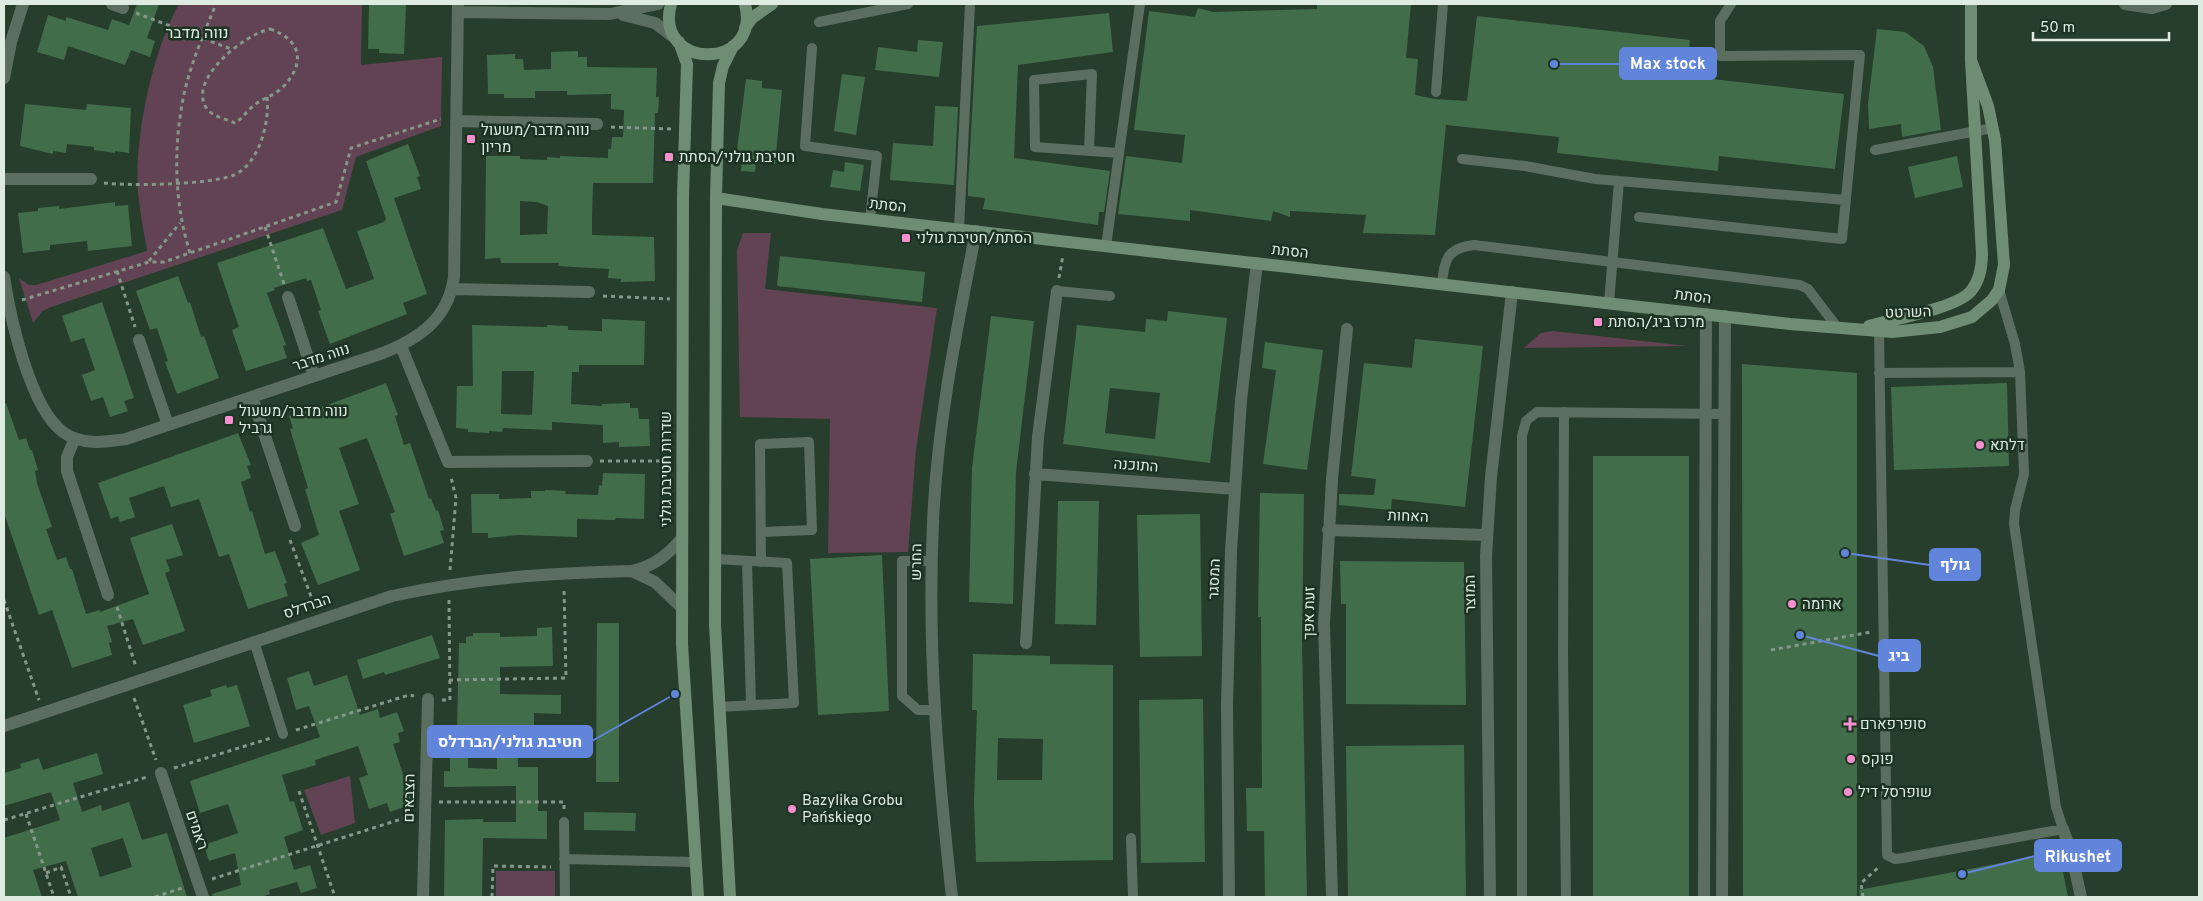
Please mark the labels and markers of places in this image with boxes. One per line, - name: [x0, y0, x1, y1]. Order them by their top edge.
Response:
- callout: Max stock: [1620, 48, 1716, 79]
- place label: נווה מדבר/משעול מריון: [481, 122, 590, 158]
- marker: נווה מדבר/משעול מריון: [465, 133, 477, 145]
- place label: חטיבת גולני/הסתת: [679, 149, 795, 168]
- marker: חטיבת גולני/הסתת: [663, 151, 675, 163]
- place label: הסתת/חטיבת גולני: [916, 230, 1032, 249]
- marker: הסתת/חטיבת גולני: [900, 232, 912, 244]
- place label: מרכז ביג/הסתת: [1608, 314, 1704, 333]
- marker: מרכז ביג/הסתת: [1592, 316, 1604, 328]
- place label: נווה מדבר/משעול גרביל: [239, 403, 348, 439]
- marker: נווה מדבר/משעול גרביל: [223, 414, 235, 426]
- place label: דלתא: [1990, 437, 2025, 456]
- marker: דלתא: [1974, 439, 1986, 451]
- callout: גולף: [1930, 549, 1980, 580]
- place label: ארומה: [1802, 596, 1842, 615]
- marker: ארומה: [1786, 598, 1798, 610]
- callout: ביג: [1879, 640, 1920, 671]
- place label: סופרפארם: [1860, 716, 1927, 735]
- marker: סופרפארם: [1844, 718, 1856, 730]
- callout: חטיבת גולני/הברדלס: [428, 726, 592, 757]
- place label: פוקס: [1861, 751, 1894, 770]
- marker: פוקס: [1845, 753, 1857, 765]
- place label: שופרסל דיל: [1858, 784, 1932, 803]
- marker: שופרסל דיל: [1842, 786, 1854, 798]
- place label: Bazylika Grobu Pańskiego: [802, 792, 903, 828]
- marker: Bazylika Grobu Pańskiego: [786, 803, 798, 815]
- callout: Rikushet: [2035, 840, 2121, 871]

